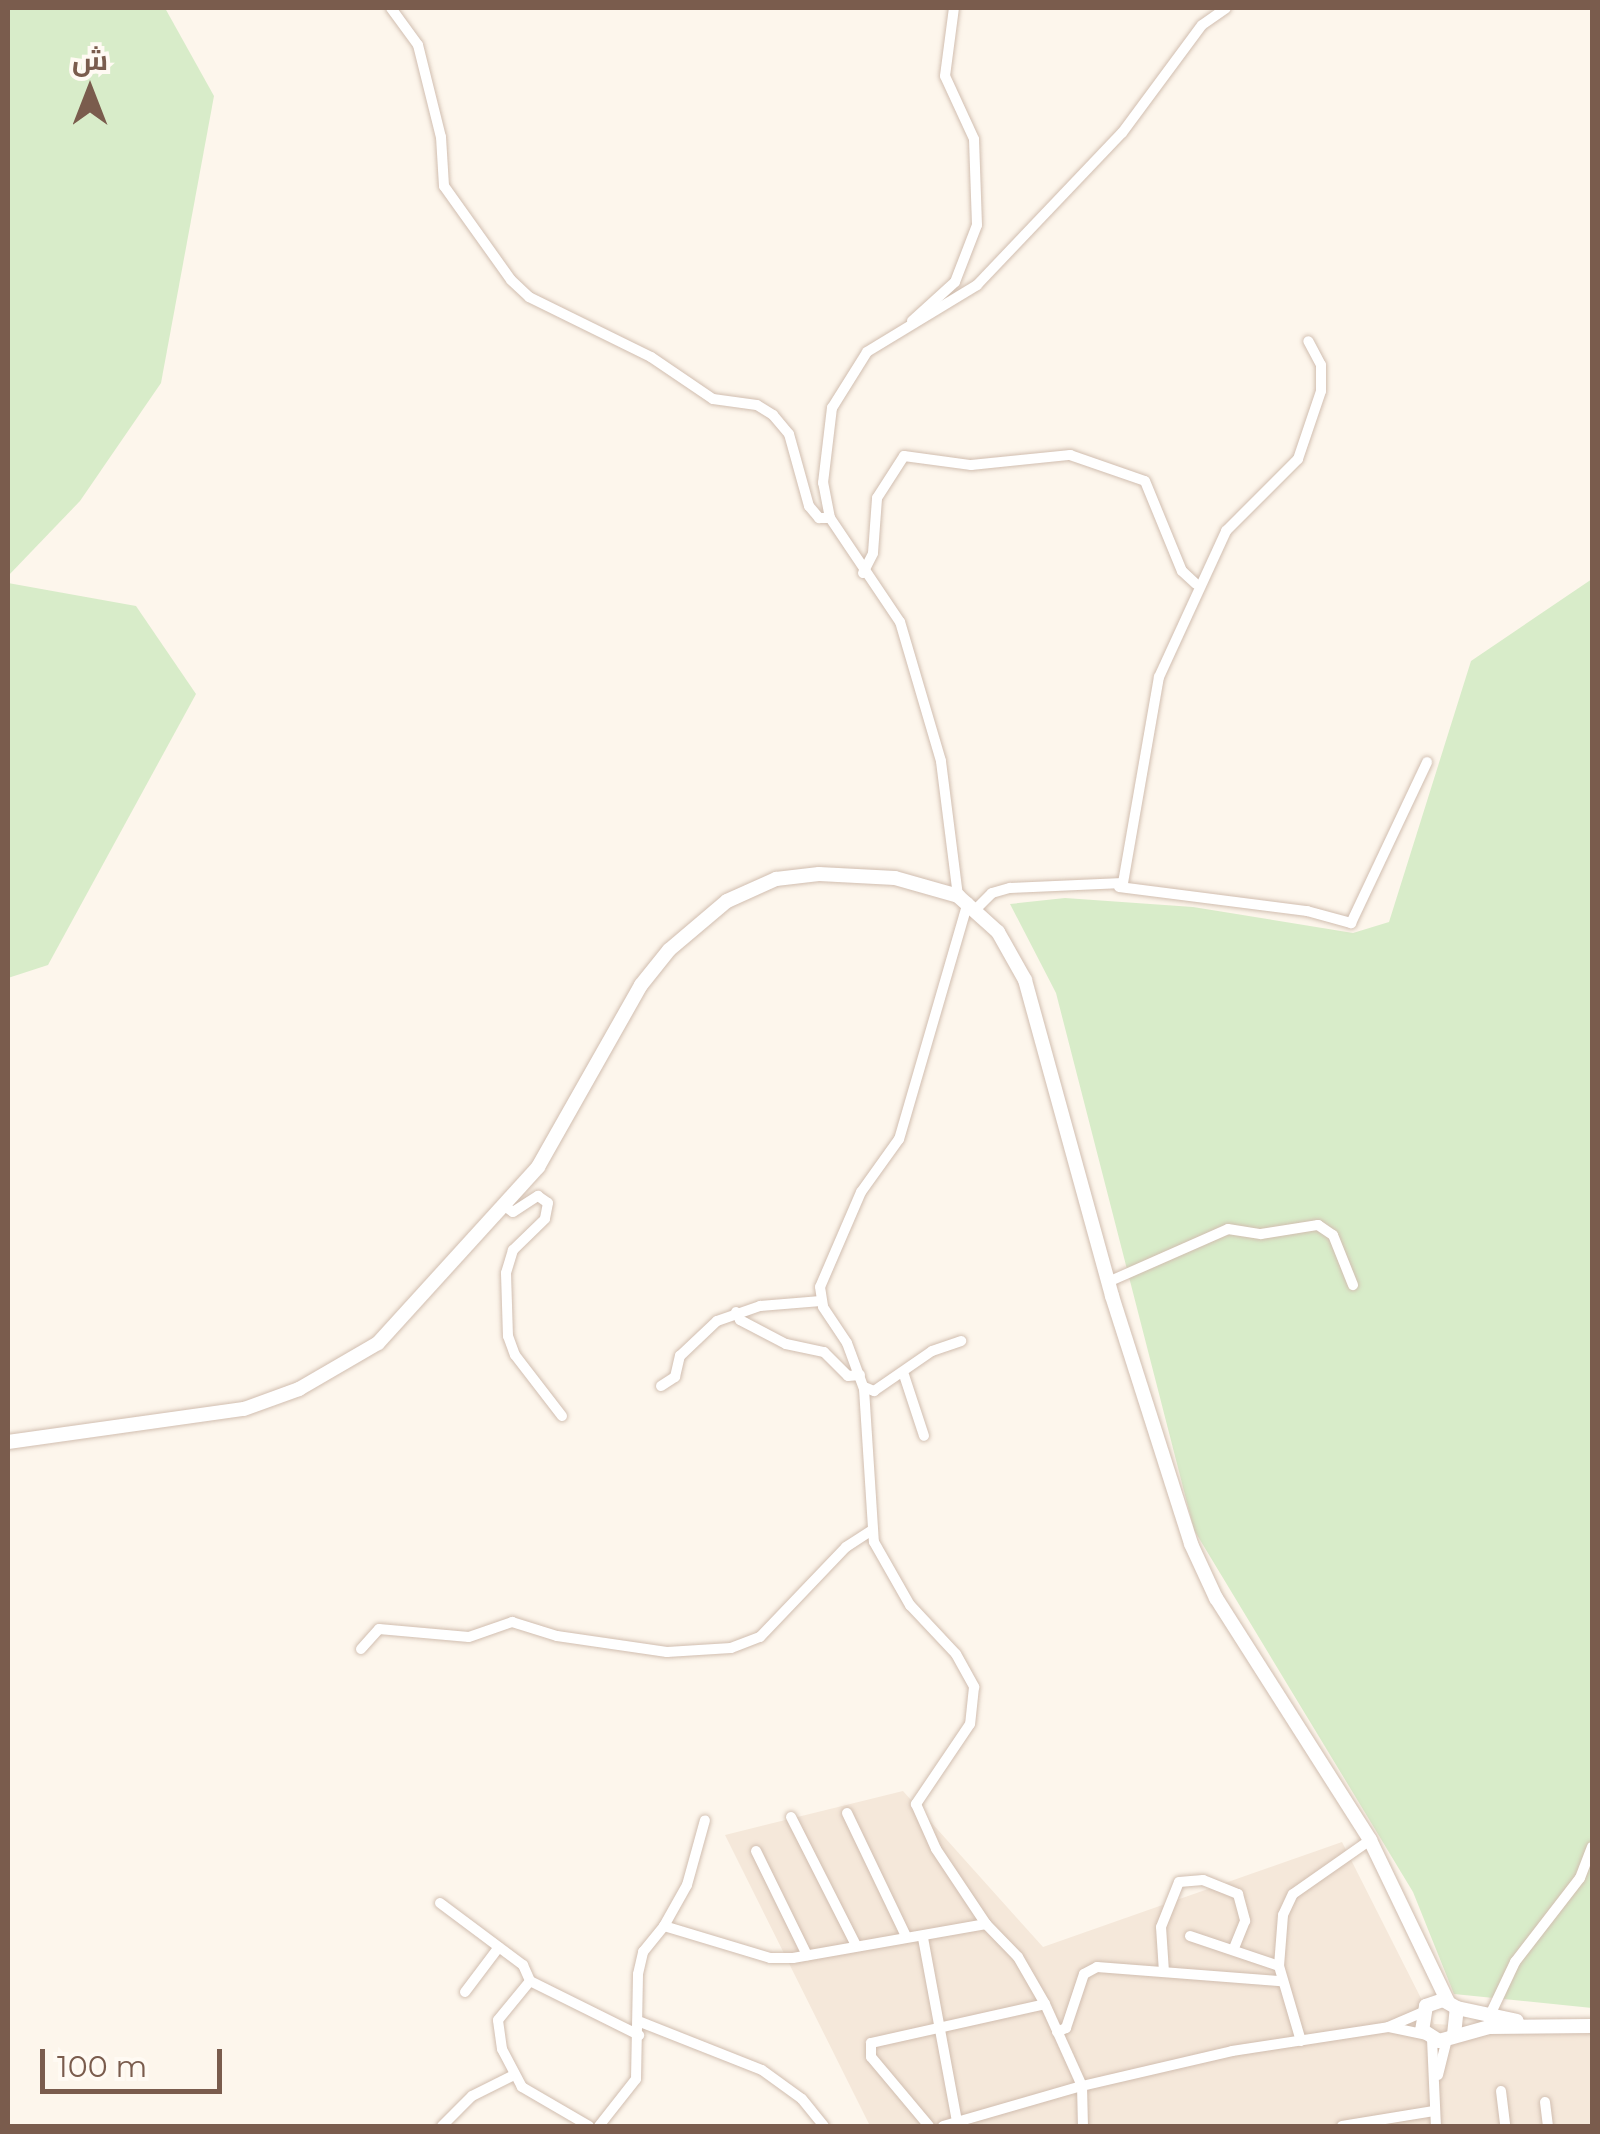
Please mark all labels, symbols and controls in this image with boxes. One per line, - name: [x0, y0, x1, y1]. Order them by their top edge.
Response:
- north arrow: [40, 40, 140, 140]
- text: ش: [72, 43, 108, 77]
- scale bar: [45, 2029, 228, 2091]
- text: 100 m: [57, 2048, 147, 2085]

